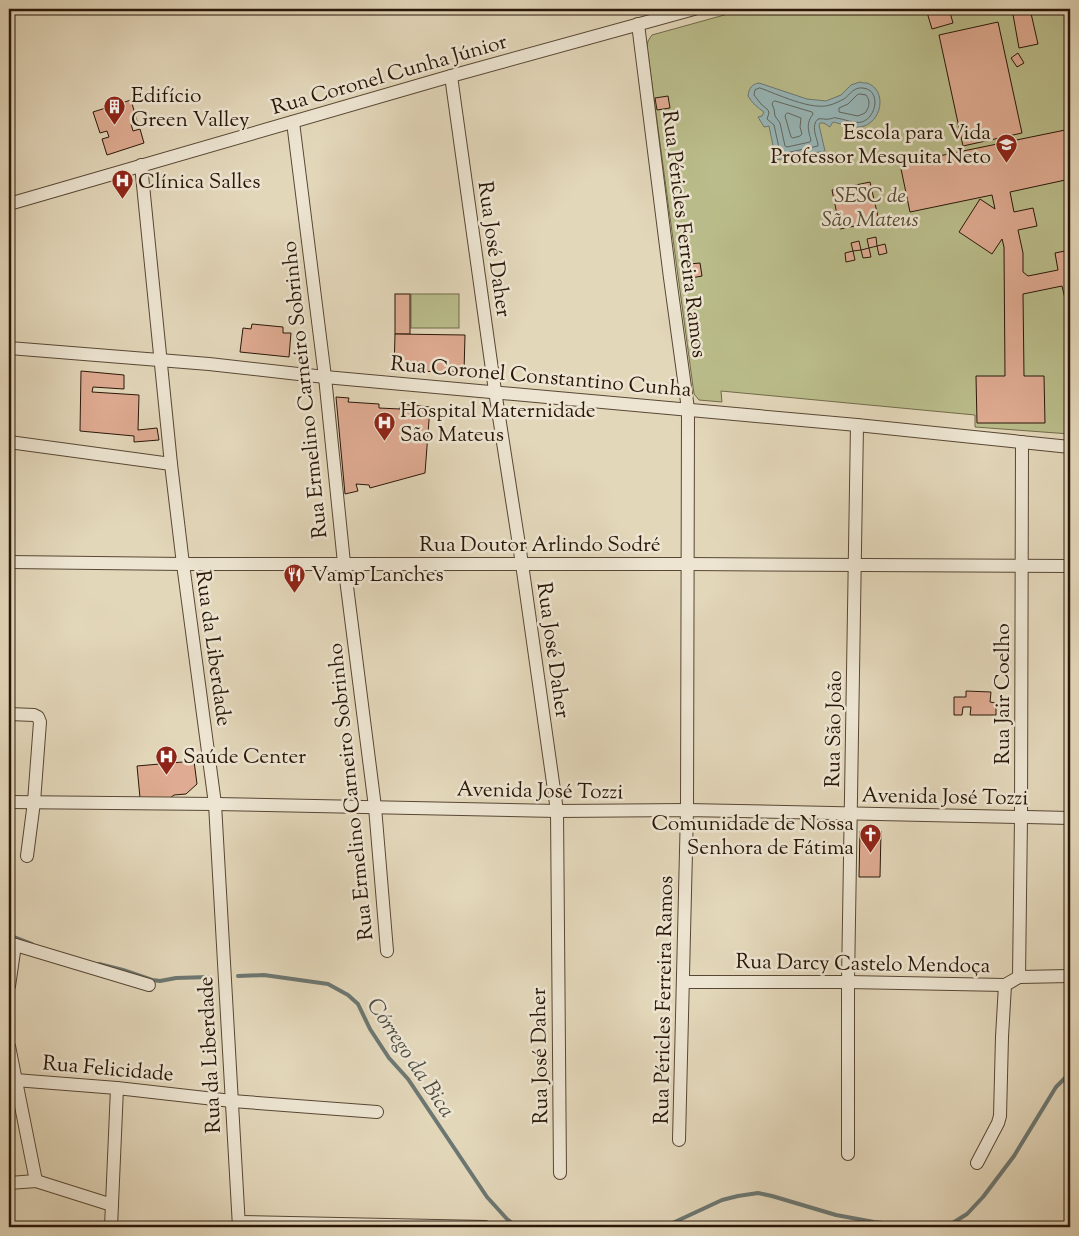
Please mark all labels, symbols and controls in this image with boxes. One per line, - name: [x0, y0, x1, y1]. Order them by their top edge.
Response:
- street label: Rua Coronel Cunha Júnior: [268, 28, 511, 124]
- place label: Edifício Green Valley: [131, 82, 250, 136]
- building icon: Edifício Green Valley: [103, 95, 127, 126]
- street label: Rua Péricles Ferreira Ramos: [653, 109, 713, 360]
- place label: Escola para Vida Professor Mesquita Neto: [770, 119, 991, 173]
- school or university icon: Escola para Vida Professor Mesquita Neto: [995, 132, 1019, 163]
- place label: Clínica Salles: [138, 168, 260, 198]
- hospital icon: Clínica Salles: [110, 169, 134, 200]
- street label: Rua José Daher: [469, 179, 517, 319]
- park label: SESC de São Mateus: [821, 182, 919, 236]
- street label: Rua Ermelino Carneiro Sobrinho: [275, 240, 337, 540]
- street label: Rua Coronel Constantino Cunha: [389, 350, 693, 406]
- place label: Hospital Maternidade São Mateus: [400, 397, 596, 451]
- hospital icon: Hospital Maternidade São Mateus: [372, 410, 396, 441]
- street label: Rua Doutor Arlindo Sodré: [419, 531, 661, 561]
- place label: Vamp Lanches: [311, 561, 444, 591]
- restaurant icon: Vamp Lanches: [283, 562, 307, 593]
- street label: Rua da Liberdade: [186, 568, 238, 728]
- street label: Rua José Daher: [528, 580, 576, 720]
- street label: Rua Jair Coelho: [989, 623, 1019, 765]
- street label: Rua Ermelino Carneiro Sobrinho: [321, 642, 383, 942]
- street label: Rua São João: [819, 670, 851, 788]
- place label: Saúde Center: [183, 743, 306, 773]
- hospital icon: Saúde Center: [155, 744, 179, 775]
- street label: Avenida José Tozzi: [456, 776, 624, 808]
- street label: Avenida José Tozzi: [861, 782, 1029, 814]
- place label: Comunidade de Nossa Senhora de Fátima: [651, 810, 854, 864]
- church icon: Comunidade de Nossa Senhora de Fátima: [858, 823, 882, 854]
- street label: Rua Péricles Ferreira Ramos: [648, 875, 682, 1125]
- street label: Rua Darcy Castelo Mendoça: [735, 948, 991, 982]
- street label: Rua da Liberdade: [192, 976, 230, 1134]
- street label: Rua José Daher: [525, 987, 557, 1125]
- water label: Córrego da Bica: [357, 992, 462, 1125]
- street label: Rua Felicidade: [41, 1049, 175, 1091]

